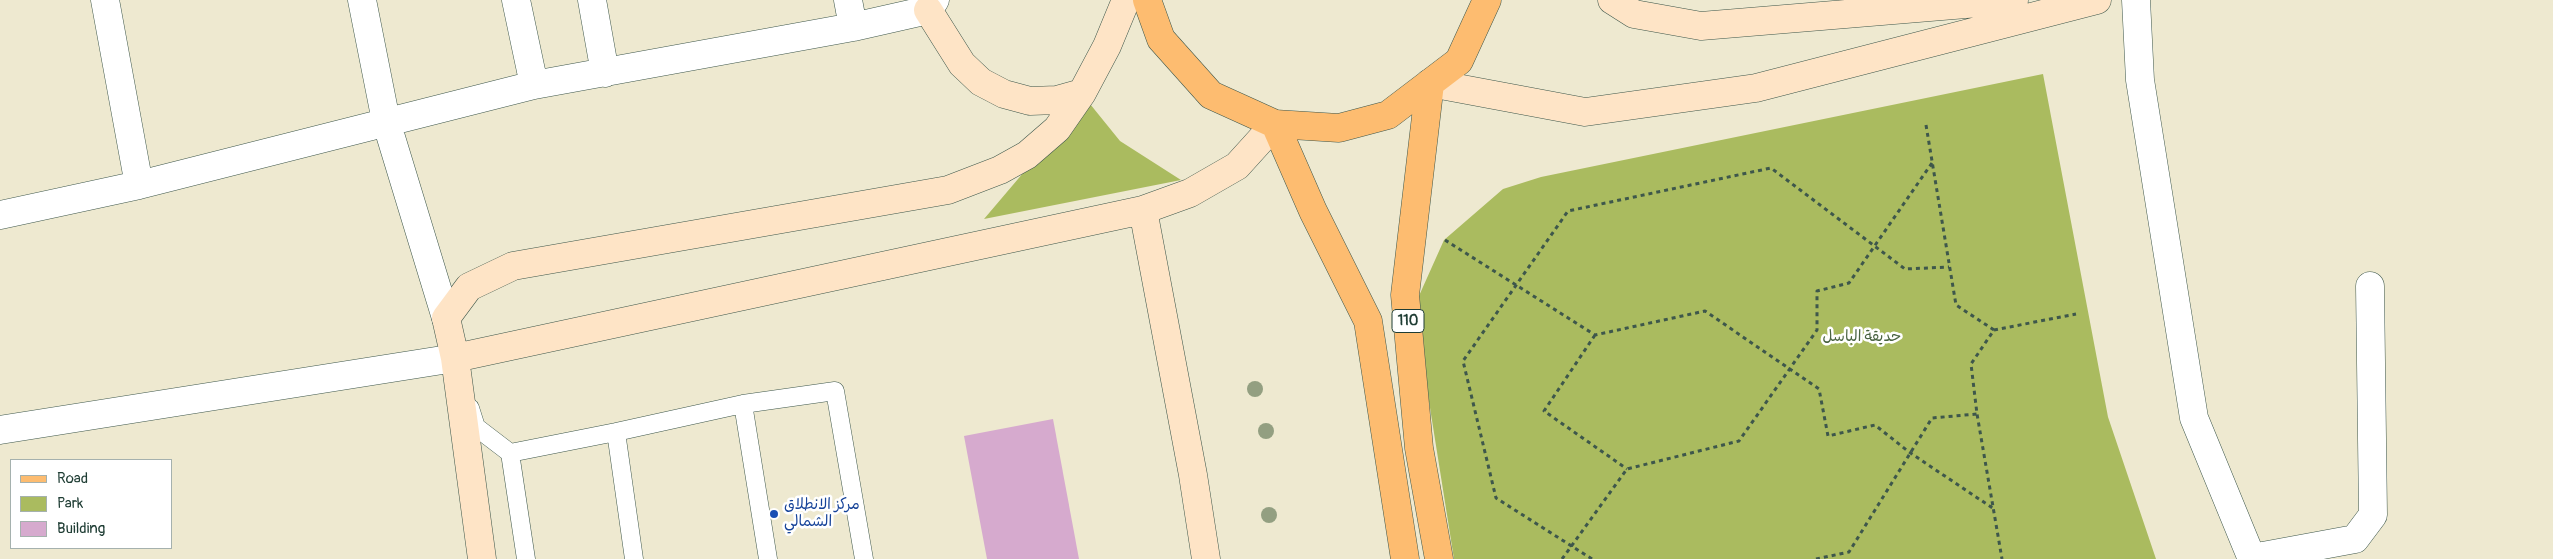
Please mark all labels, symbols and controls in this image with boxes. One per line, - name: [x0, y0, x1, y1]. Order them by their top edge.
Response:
- road number: 110: [1392, 310, 1424, 332]
- park label: حديقة الباسل: [1823, 328, 1901, 346]
- legend: [10, 459, 172, 549]
- text: Road: [57, 469, 88, 488]
- text: Park: [57, 494, 83, 513]
- place label: مركز الانطلاق الشمالي: [784, 496, 860, 531]
- marker: مركز الانطلاق الشمالي: [768, 508, 780, 520]
- text: Building: [57, 519, 105, 538]

